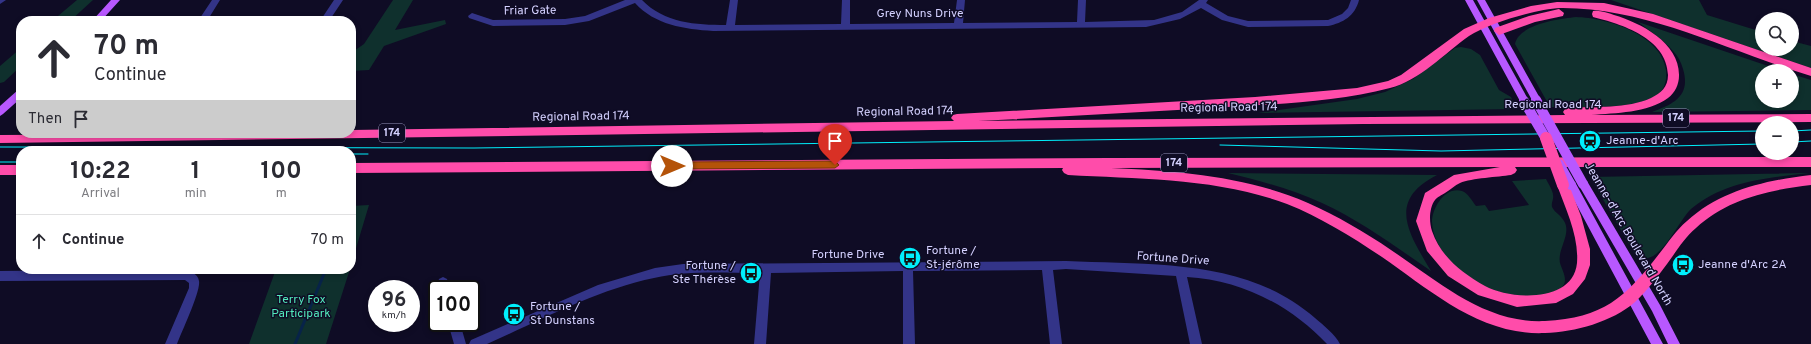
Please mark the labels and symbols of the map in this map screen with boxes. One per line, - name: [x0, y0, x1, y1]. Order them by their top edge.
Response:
- street label: Friar Gate: [504, 3, 556, 19]
- street label: Grey Nuns Drive: [877, 6, 963, 22]
- street label: Regional Road 174: [1504, 97, 1602, 113]
- street label: Regional Road 174: [1180, 99, 1278, 117]
- street label: Regional Road 174: [856, 103, 954, 121]
- street label: Regional Road 174: [532, 108, 630, 126]
- road number: 174: [1663, 109, 1689, 127]
- road number: 174: [379, 124, 405, 142]
- pin: [818, 124, 852, 165]
- station icon: Jeanne-d'Arc: [1577, 128, 1603, 154]
- place label: Jeanne-d'Arc: [1606, 133, 1679, 149]
- position arrow: [651, 145, 693, 187]
- road number: 174: [1161, 154, 1187, 172]
- street label: Jeanne-d'Arc Boulevard North: [1580, 159, 1676, 309]
- place label: Fortune / St-jérôme: [926, 243, 980, 273]
- bus stop icon: Fortune / St-jérôme: [897, 245, 923, 271]
- street label: Fortune Drive: [812, 247, 885, 263]
- street label: Fortune Drive: [1136, 248, 1210, 270]
- bus stop icon: Jeanne d'Arc 2A: [1670, 252, 1696, 278]
- place label: Jeanne d'Arc 2A: [1698, 257, 1787, 273]
- place label: Fortune / Ste Thérèse: [672, 258, 736, 288]
- bus stop icon: Fortune / Ste Thérèse: [738, 260, 764, 286]
- speed limit sign: 100: [428, 280, 480, 332]
- park label: Terry Fox Participark: [271, 292, 331, 322]
- place label: Fortune / St Dunstans: [530, 299, 595, 329]
- bus stop icon: Fortune / St Dunstans: [501, 301, 527, 327]

